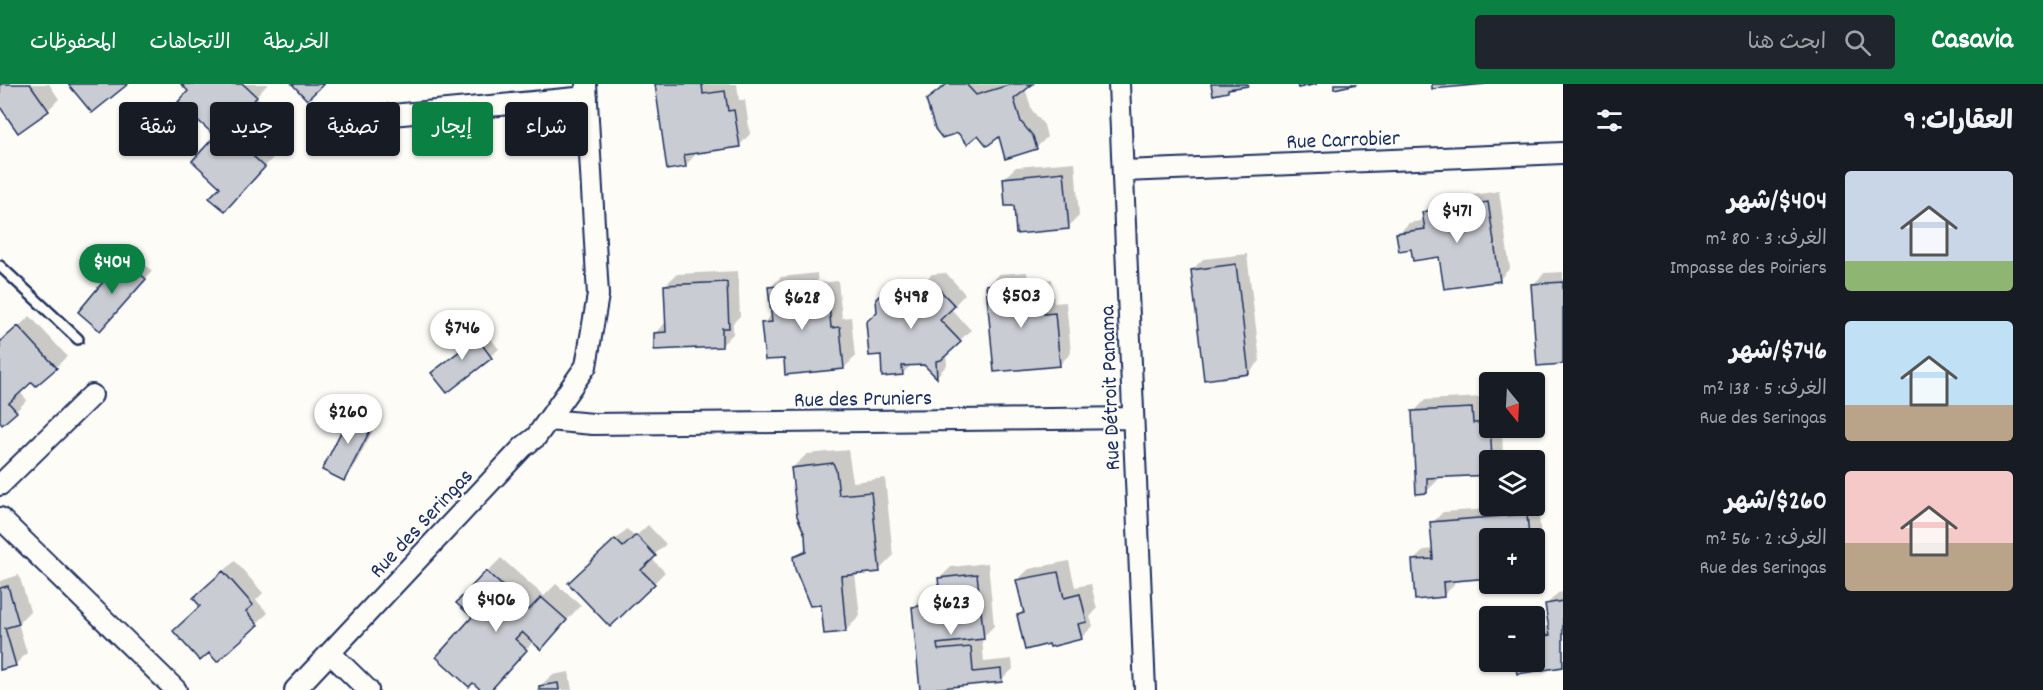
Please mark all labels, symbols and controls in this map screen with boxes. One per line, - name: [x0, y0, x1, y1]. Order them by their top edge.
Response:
- search box: [1475, 15, 1895, 69]
- text: Casavia: [1931, 22, 2013, 62]
- icon: search: [1841, 26, 1874, 59]
- text: ابحث هنا: [1748, 28, 1826, 59]
- text: المحفوظات: [30, 29, 116, 59]
- text: الاتجاهات: [149, 29, 231, 59]
- text: الخريطة: [264, 29, 329, 59]
- chip: شقة: [119, 102, 198, 156]
- chip: جديد: [210, 102, 294, 156]
- chip: تصفية: [306, 102, 400, 156]
- chip: إيجار: [412, 102, 493, 156]
- chip: شراء: [505, 102, 588, 156]
- icon: filters: [1593, 104, 1626, 137]
- text: العقارات: 9: [1904, 104, 2013, 141]
- street label: Rue Carrobier: [1286, 124, 1401, 159]
- text: $404/شهر: [1727, 184, 1827, 221]
- pin: $471: [1421, 193, 1493, 244]
- icon: home: [1893, 195, 1965, 267]
- text: $471: [1442, 198, 1472, 226]
- text: الغرف: 3 · 80 m²: [1706, 226, 1827, 254]
- pin: $404: [76, 244, 148, 295]
- text: $404: [93, 249, 131, 277]
- text: Impasse des Poiriers: [1670, 255, 1827, 283]
- pin: $503: [985, 278, 1057, 329]
- pin: $498: [875, 279, 947, 330]
- pin: $628: [766, 280, 838, 331]
- text: $503: [1001, 283, 1041, 311]
- text: $498: [893, 284, 929, 312]
- text: $628: [784, 285, 820, 313]
- street label: Rue Détroit Panama: [1093, 304, 1130, 471]
- pin: $746: [426, 310, 498, 361]
- text: $746: [444, 315, 480, 343]
- text: $746/شهر: [1730, 334, 1827, 371]
- icon: home: [1893, 345, 1965, 417]
- north arrow: [1479, 372, 1545, 438]
- map controls: [1479, 372, 1545, 672]
- text: الغرف: 5 · 138 m²: [1703, 376, 1827, 404]
- street label: Rue des Pruniers: [794, 384, 932, 417]
- pin: $260: [312, 394, 384, 445]
- text: $260: [328, 399, 368, 427]
- text: Rue des Seringas: [1700, 405, 1827, 433]
- button: layers: [1479, 450, 1545, 516]
- street label: Rue des Seringas: [363, 463, 482, 586]
- text: $260/شهر: [1725, 484, 1827, 521]
- icon: home: [1893, 495, 1965, 567]
- text: الغرف: 2 · 56 m²: [1706, 526, 1827, 554]
- button: +: [1479, 528, 1545, 594]
- text: Rue des Seringas: [1700, 555, 1827, 583]
- pin: $406: [460, 582, 532, 633]
- pin: $623: [915, 585, 987, 636]
- text: $406: [476, 587, 516, 615]
- text: $623: [932, 590, 970, 618]
- button: −: [1479, 606, 1545, 672]

